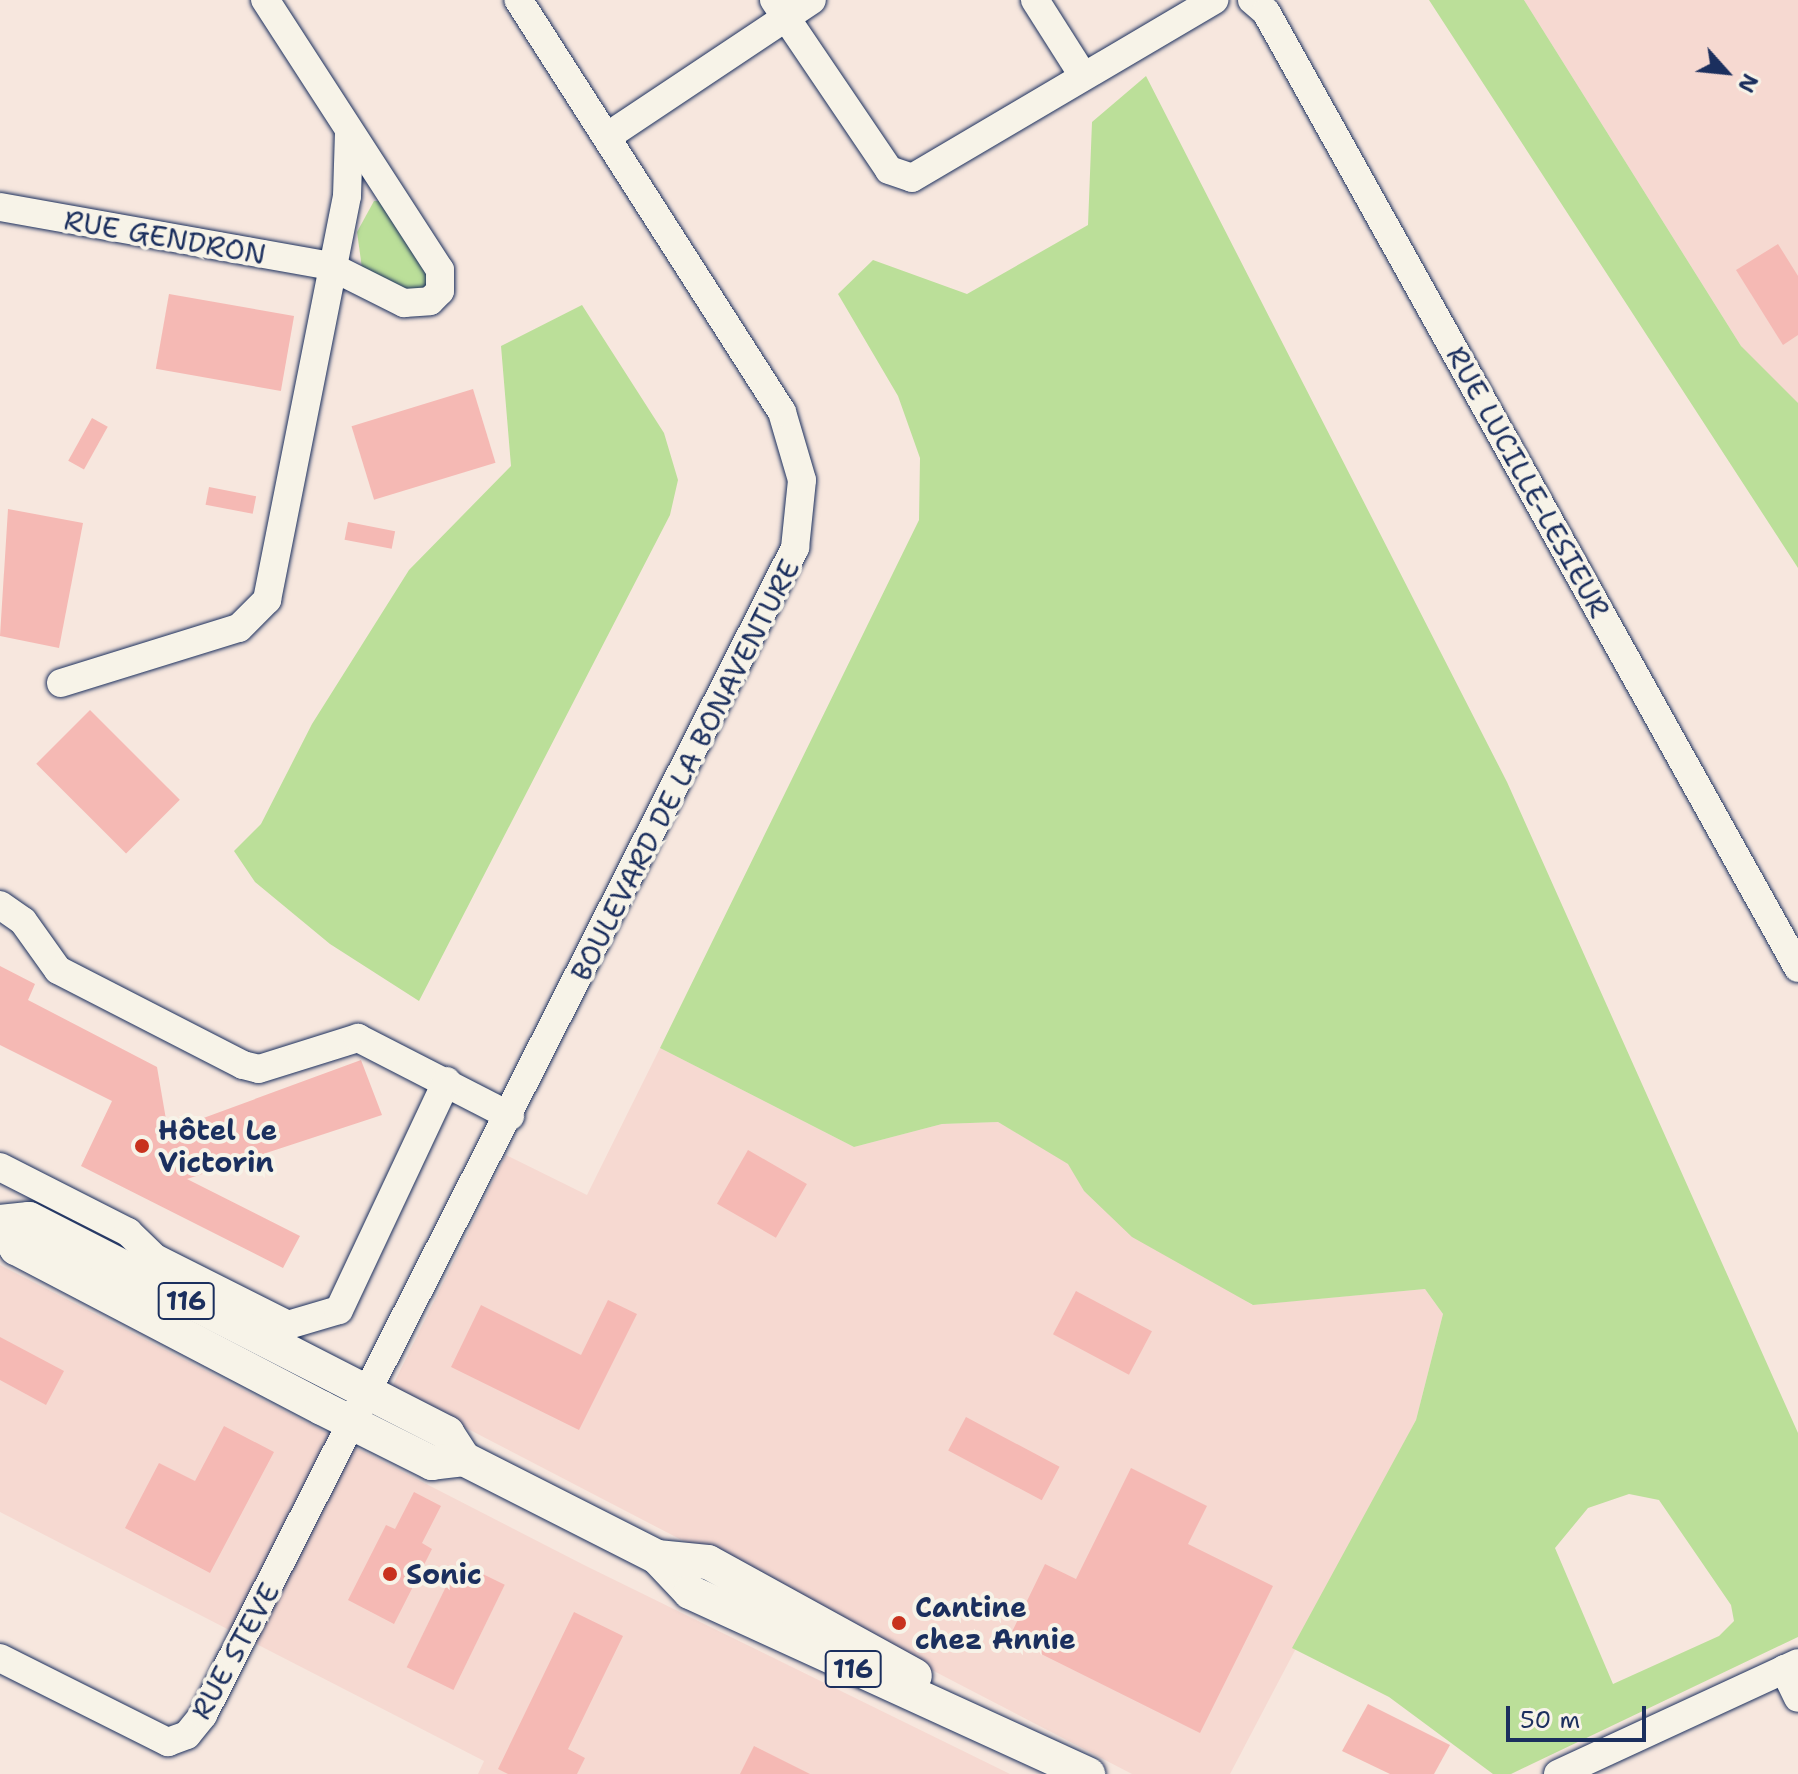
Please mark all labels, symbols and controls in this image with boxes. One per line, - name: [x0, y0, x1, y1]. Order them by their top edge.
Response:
- north arrow: [1686, 32, 1766, 112]
- text: N: [1731, 69, 1765, 97]
- street label: RUE GENDRON: [61, 203, 269, 271]
- street label: RUE LUCILLE-LESIEUR: [1439, 341, 1617, 623]
- street label: BOULEVARD DE LA BONAVENTURE: [564, 554, 806, 986]
- place label: Hôtel Le Victorin: [158, 1113, 277, 1179]
- marker: Hôtel Le Victorin: [133, 1137, 151, 1155]
- road number: 116: [156, 1279, 216, 1323]
- place label: Sonic: [406, 1557, 482, 1591]
- marker: Sonic: [381, 1565, 399, 1583]
- street label: RUE STEVE: [184, 1577, 286, 1725]
- place label: Cantine chez Annie: [915, 1590, 1076, 1656]
- marker: Cantine chez Annie: [890, 1614, 908, 1632]
- road number: 116: [823, 1647, 883, 1691]
- scale bar: [1510, 1690, 1650, 1740]
- text: 50 m: [1520, 1704, 1580, 1736]

